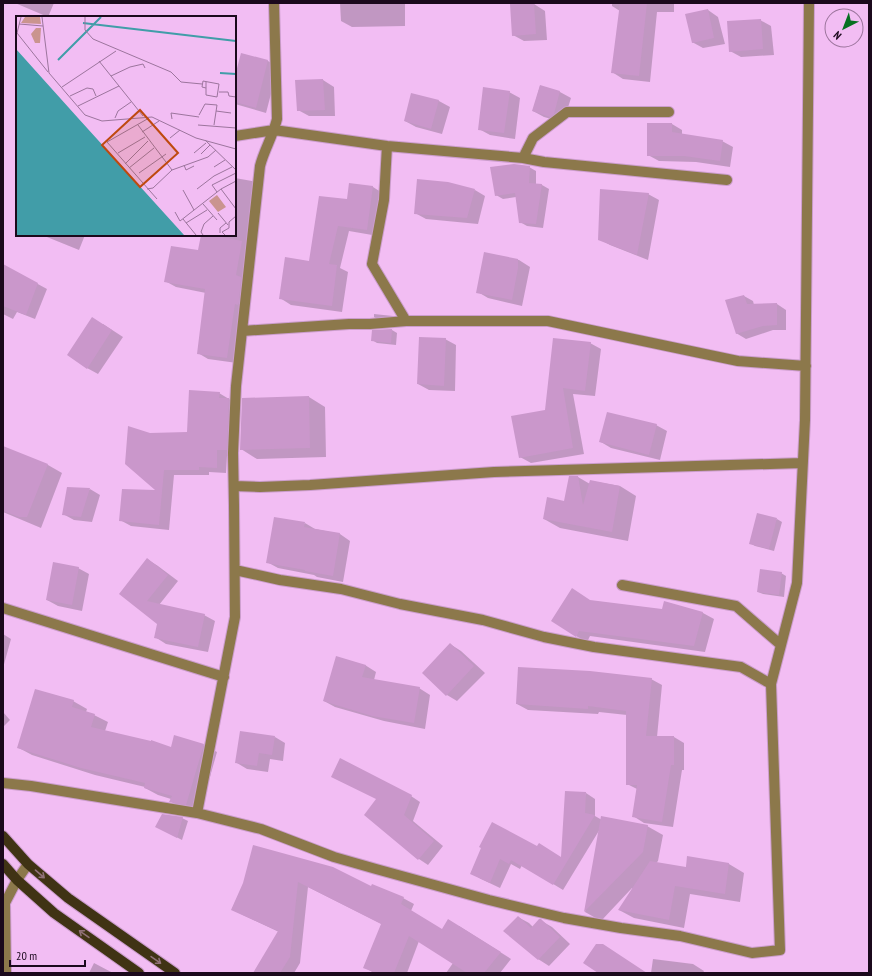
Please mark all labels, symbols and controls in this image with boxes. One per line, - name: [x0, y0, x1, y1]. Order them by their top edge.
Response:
- north arrow: [824, 8, 864, 48]
- inset map: [16, 16, 236, 236]
- text: N: [830, 28, 844, 43]
- one-way arrow: [35, 869, 45, 878]
- one-way arrow: [79, 930, 90, 938]
- scale bar: [10, 942, 85, 968]
- text: 20 m: [16, 948, 37, 963]
- one-way arrow: [150, 956, 161, 964]

